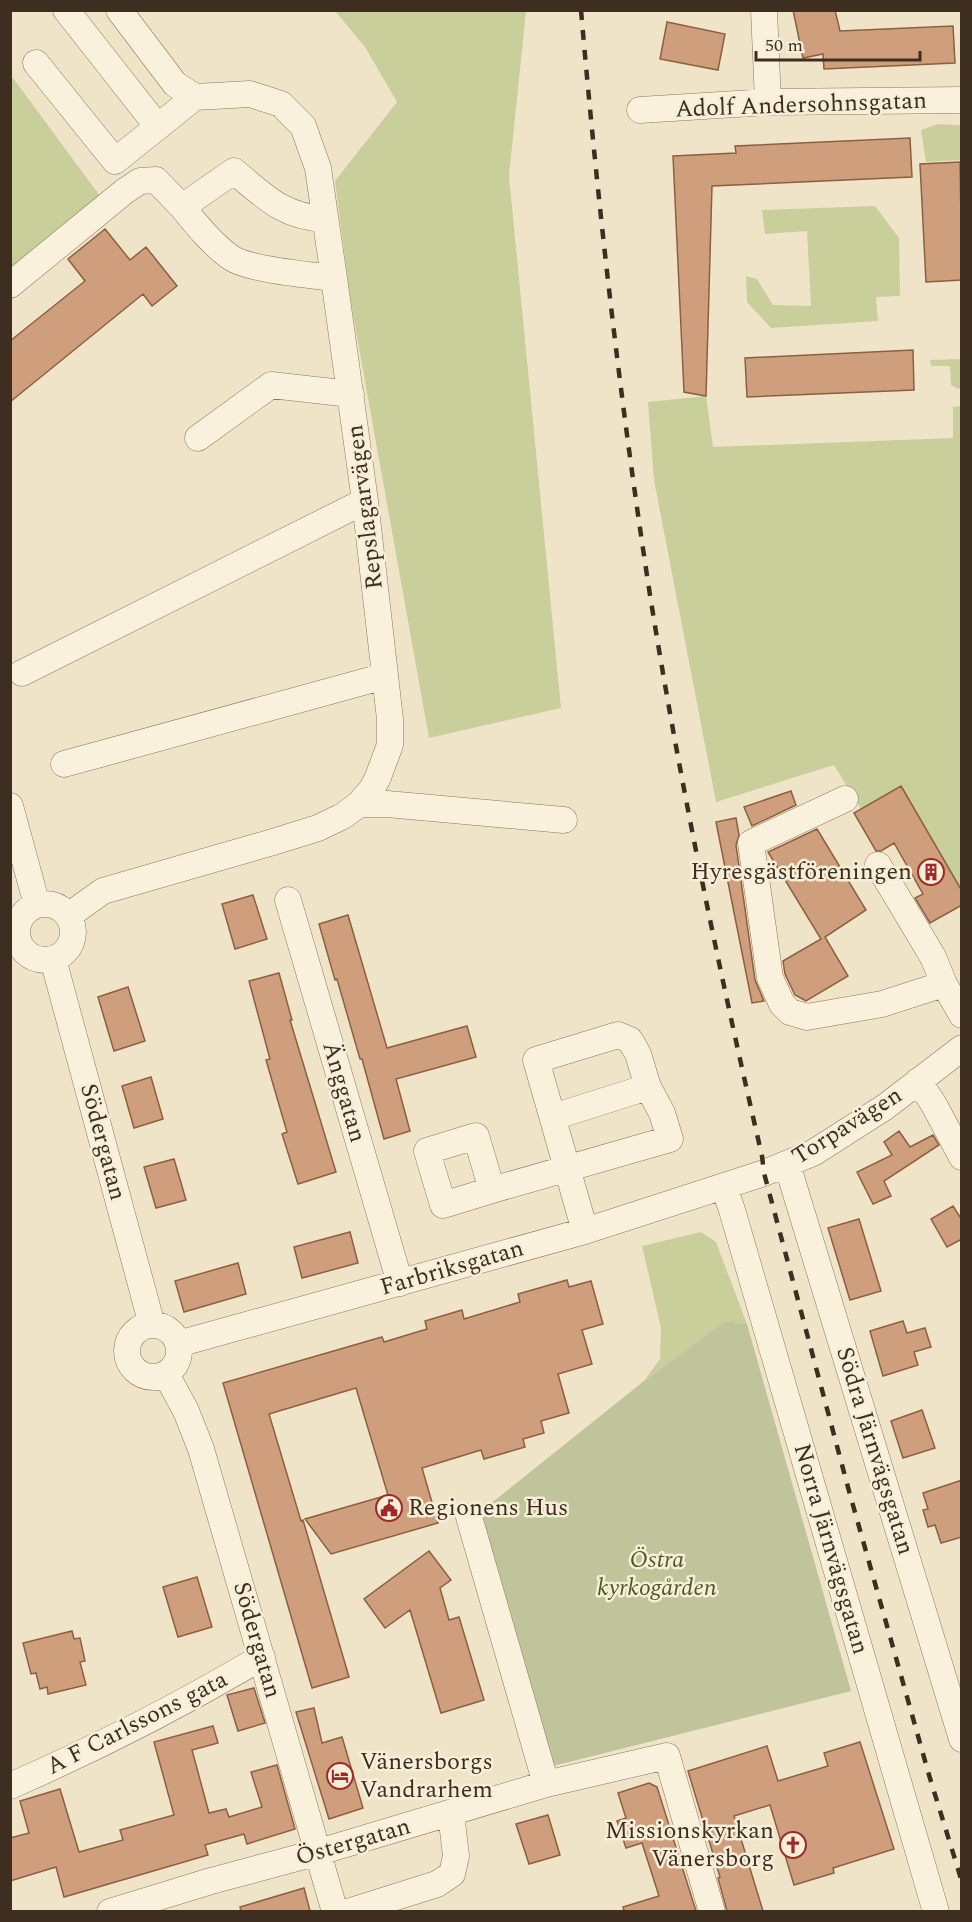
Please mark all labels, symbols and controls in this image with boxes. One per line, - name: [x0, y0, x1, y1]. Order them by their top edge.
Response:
- scale bar: [756, 24, 920, 62]
- text: 50 m: [765, 32, 803, 59]
- street label: Adolf Andersohnsgatan: [675, 83, 928, 127]
- street label: Repslagarvägen: [337, 422, 393, 591]
- place label: Hyresgästföreningen: [691, 854, 912, 890]
- building icon: Hyresgästföreningen: [916, 857, 946, 887]
- street label: Änggatan: [312, 1037, 376, 1147]
- street label: Torpavägen: [785, 1078, 909, 1174]
- street label: Södergatan: [70, 1080, 136, 1204]
- street label: Farbriksgatan: [376, 1230, 528, 1306]
- street label: Södra Järnvägsgatan: [826, 1343, 924, 1559]
- street label: Norra Järnvägsgatan: [784, 1439, 878, 1659]
- place label: Regionens Hus: [408, 1490, 568, 1526]
- public building icon: Regionens Hus: [374, 1493, 404, 1523]
- park label: Östra kyrkogården: [597, 1542, 717, 1606]
- street label: Södergatan: [223, 1578, 291, 1703]
- street label: A F Carlssons gata: [40, 1662, 234, 1784]
- place label: Vänersborgs Vandrarhem: [360, 1744, 493, 1808]
- hotel icon: Vänersborgs Vandrarhem: [325, 1761, 355, 1791]
- street label: Östergatan: [291, 1808, 415, 1876]
- place label: Missionskyrkan Vänersborg: [605, 1813, 774, 1877]
- church icon: Missionskyrkan Vänersborg: [778, 1830, 808, 1860]

